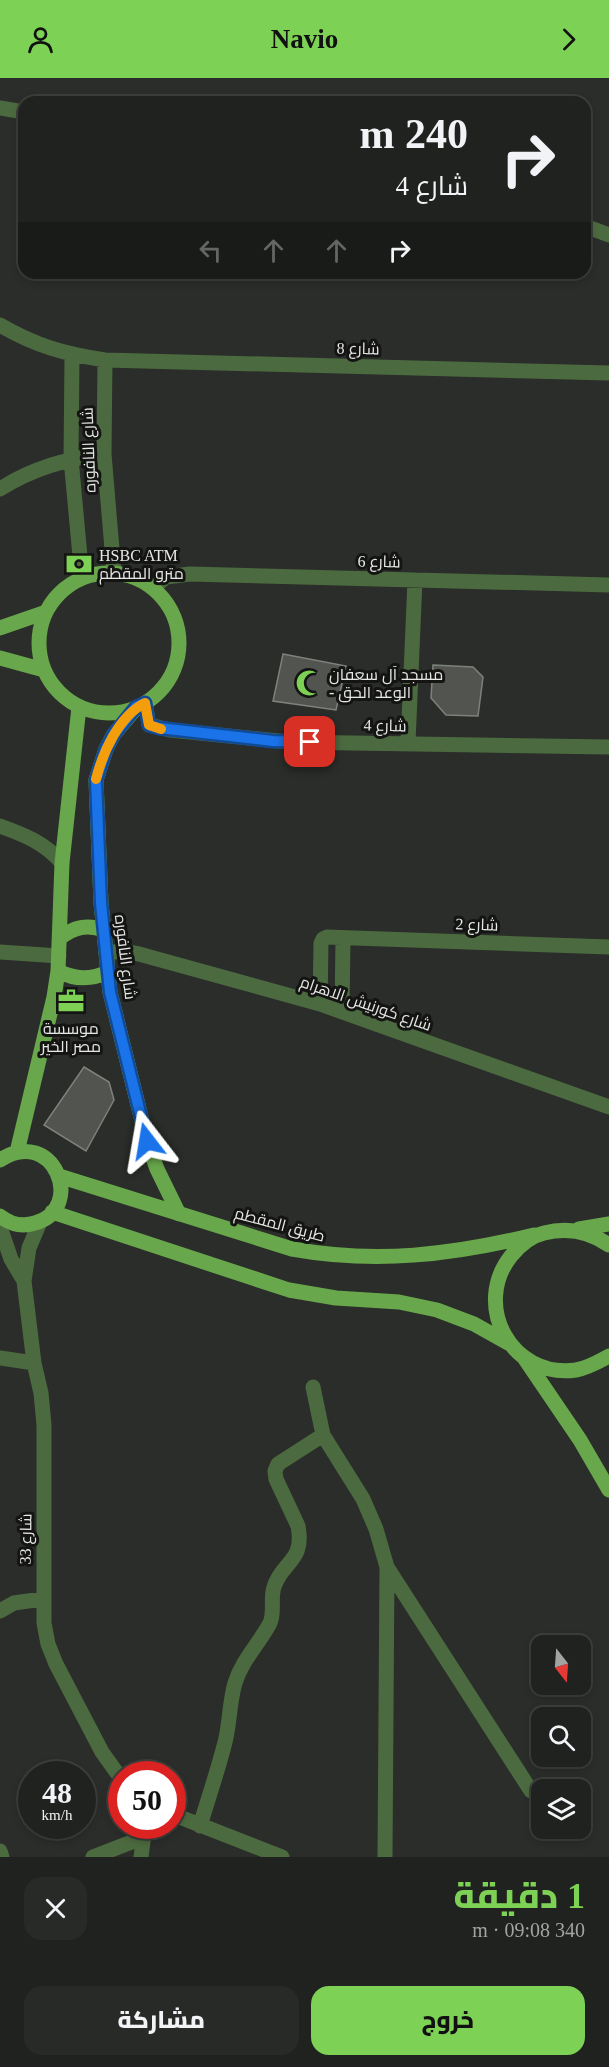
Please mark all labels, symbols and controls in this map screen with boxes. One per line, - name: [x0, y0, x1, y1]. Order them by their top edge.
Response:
- icon: person: [24, 23, 57, 56]
- icon: forward: [552, 23, 585, 56]
- text: Navio: [271, 24, 338, 54]
- text: 240 m: [360, 111, 468, 157]
- icon: right: [489, 120, 567, 198]
- text: شارع 4: [395, 171, 468, 201]
- icon: left: [194, 234, 227, 267]
- icon: ahead: [257, 234, 290, 267]
- icon: ahead: [320, 234, 353, 267]
- icon: right: [383, 234, 416, 267]
- street label: شارع 8: [336, 340, 380, 360]
- street label: شارع النافوره: [79, 407, 101, 493]
- place label: HSBC ATM مترو المقطم: [99, 547, 184, 585]
- bank icon: HSBC ATM مترو المقطم: [64, 549, 94, 579]
- street label: شارع 6: [357, 553, 401, 573]
- place label: مسجد آل سعفان - الوعد الحق: [329, 666, 443, 703]
- mosque icon: مسجد آل سعفان - الوعد الحق: [294, 668, 324, 698]
- pin: [284, 716, 335, 767]
- street label: شارع 4: [363, 717, 407, 737]
- icon: arrive: [293, 725, 326, 758]
- street label: شارع النافوره: [109, 914, 139, 1001]
- street label: شارع 2: [455, 915, 499, 937]
- street label: شارع كورنيش الاهرام: [297, 973, 434, 1037]
- office icon: موسسة مصر الخير: [56, 986, 86, 1016]
- place label: موسسة مصر الخير: [40, 1020, 101, 1056]
- position arrow: [115, 1109, 179, 1173]
- street label: طريق المقطم: [232, 1204, 327, 1248]
- street label: شارع 33: [17, 1513, 37, 1565]
- north arrow: [531, 1635, 591, 1695]
- map controls: [531, 1635, 591, 1839]
- button: search: [531, 1707, 591, 1767]
- speed limit sign: 50: [108, 1761, 186, 1839]
- text: 48: [42, 1776, 72, 1809]
- button: layers: [531, 1779, 591, 1839]
- text: km/h: [42, 1807, 72, 1823]
- text: 1 دقيقة: [453, 1876, 585, 1916]
- button: close: [24, 1877, 87, 1940]
- text: 340 m · 09:08: [472, 1919, 585, 1941]
- button: مشاركة: [24, 1986, 299, 2055]
- button: خروج: [311, 1986, 585, 2055]

